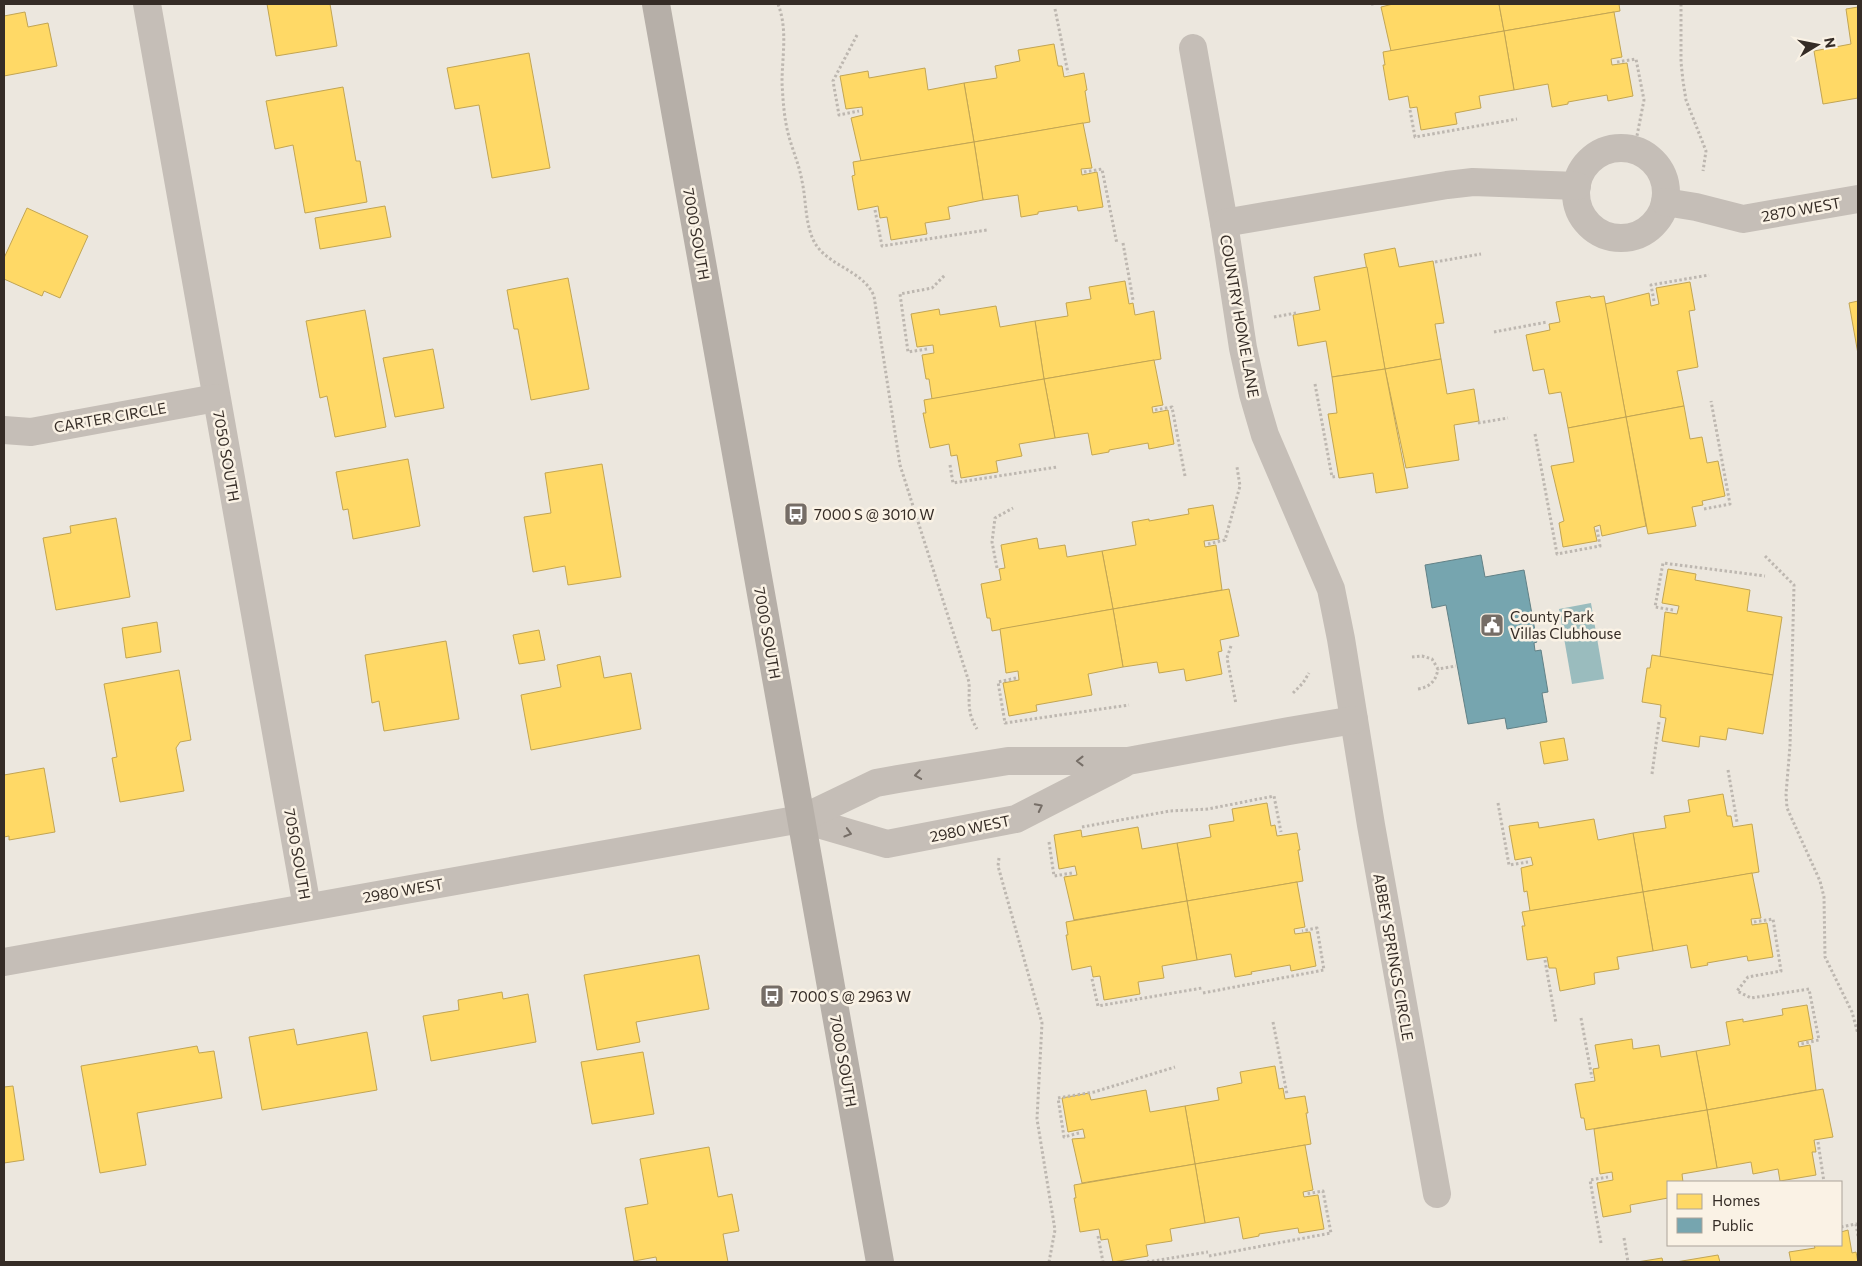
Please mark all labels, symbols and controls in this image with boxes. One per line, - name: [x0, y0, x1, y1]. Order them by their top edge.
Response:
- north arrow: [1792, 20, 1842, 70]
- text: N: [1821, 36, 1840, 49]
- street label: 7000 SOUTH: [680, 187, 714, 281]
- street label: 2870 WEST: [1760, 193, 1842, 225]
- street label: COUNTRY HOME LANE: [1217, 233, 1263, 399]
- street label: CARTER CIRCLE: [52, 398, 168, 436]
- street label: 7050 SOUTH: [210, 409, 244, 503]
- bus stop icon: 7000 S @ 3010 W: [783, 501, 809, 527]
- place label: 7000 S @ 3010 W: [814, 505, 935, 523]
- street label: 7000 SOUTH: [751, 586, 785, 680]
- place label: County Park Villas Clubhouse: [1510, 607, 1621, 642]
- public building icon: County Park Villas Clubhouse: [1479, 612, 1505, 638]
- one-way arrow: [1075, 756, 1083, 766]
- one-way arrow: [914, 770, 923, 780]
- one-way arrow: [1033, 803, 1042, 813]
- street label: 7050 SOUTH: [281, 807, 315, 901]
- street label: 2980 WEST: [928, 811, 1012, 845]
- one-way arrow: [843, 827, 852, 837]
- street label: ABBEY SPRINGS CIRCLE: [1370, 872, 1418, 1042]
- street label: 2980 WEST: [361, 874, 445, 906]
- bus stop icon: 7000 S @ 2963 W: [759, 983, 785, 1009]
- place label: 7000 S @ 2963 W: [790, 987, 911, 1005]
- street label: 7000 SOUTH: [827, 1014, 861, 1108]
- legend: [1667, 1181, 1842, 1246]
- text: Homes: [1712, 1191, 1760, 1209]
- text: Public: [1712, 1216, 1754, 1234]

